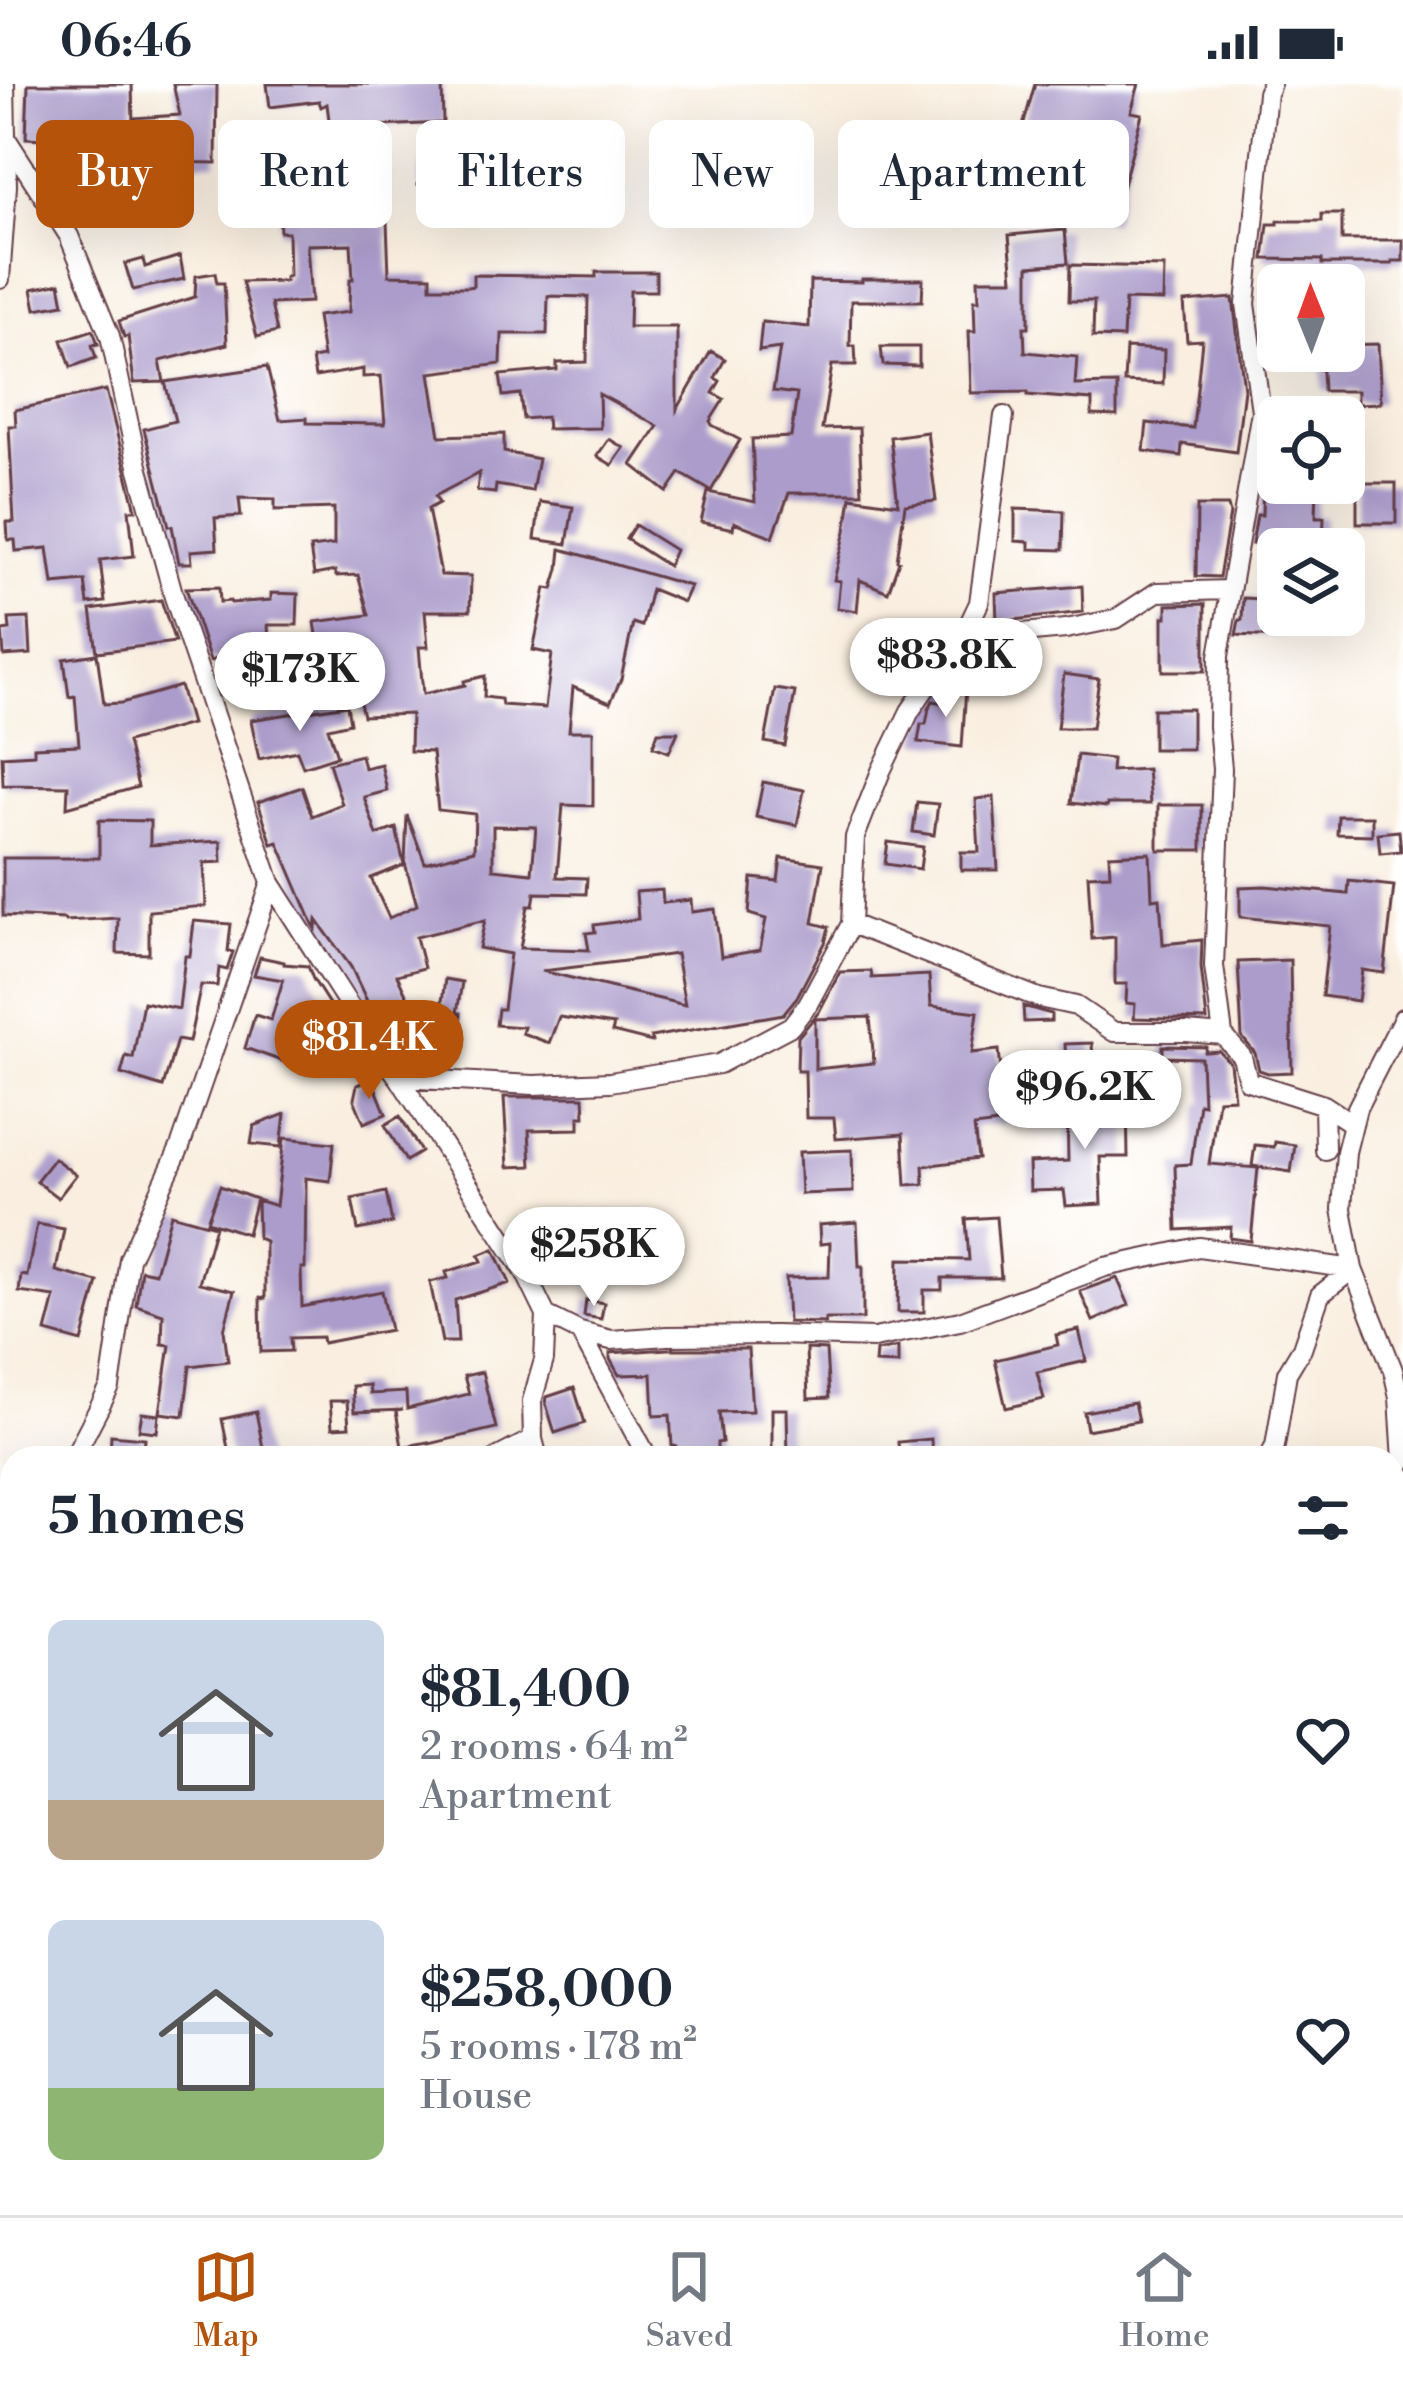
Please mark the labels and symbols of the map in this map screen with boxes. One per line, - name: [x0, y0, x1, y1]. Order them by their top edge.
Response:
- north arrow: [1257, 264, 1365, 372]
- pin: $83.8K: [848, 618, 1044, 720]
- pin: $173K: [216, 632, 384, 734]
- pin: $81.4K: [271, 1000, 467, 1102]
- pin: $96.2K: [987, 1050, 1183, 1152]
- pin: $258K: [510, 1207, 678, 1309]

